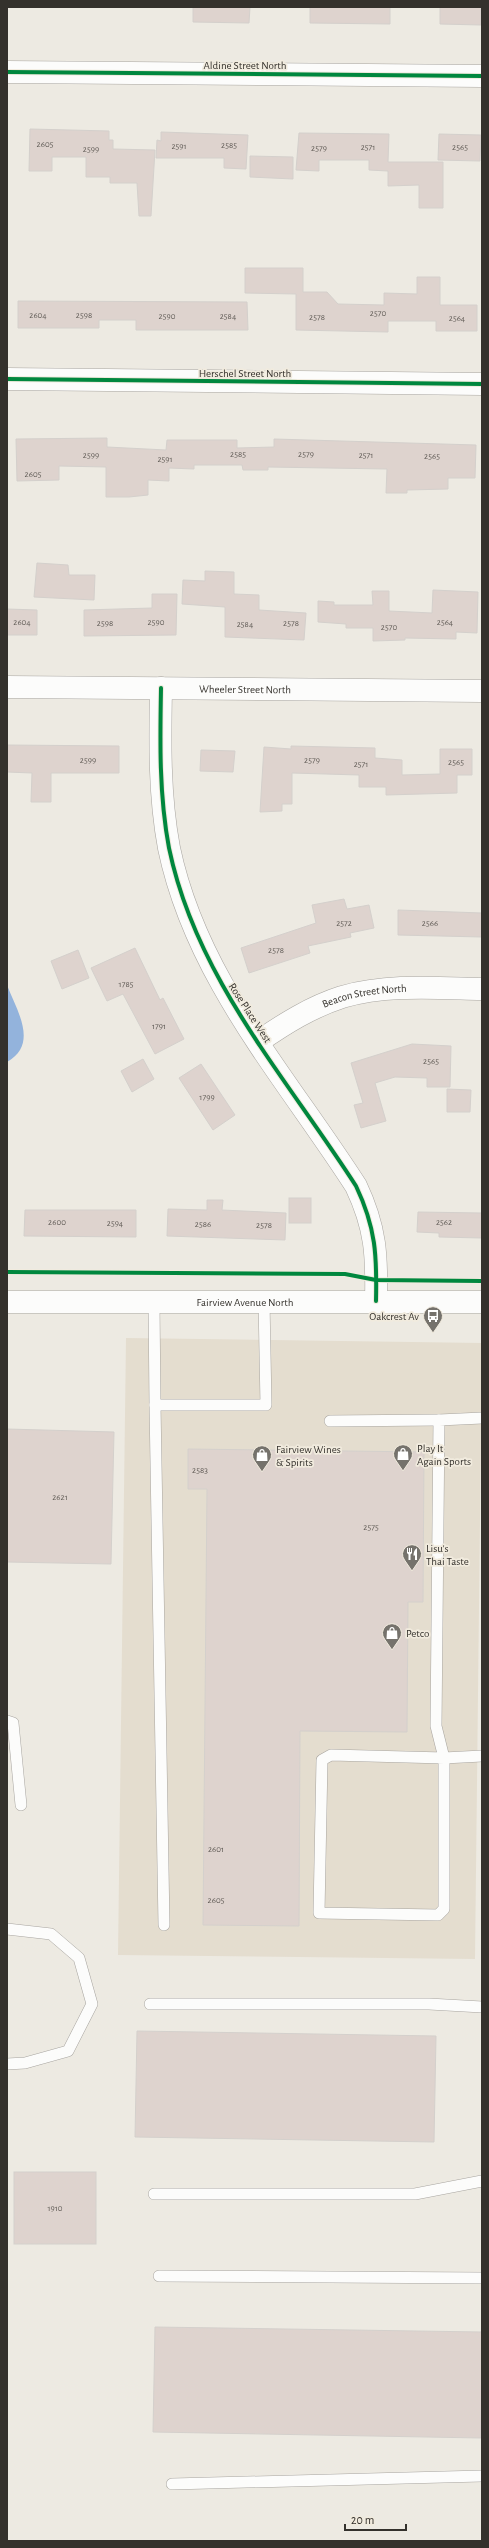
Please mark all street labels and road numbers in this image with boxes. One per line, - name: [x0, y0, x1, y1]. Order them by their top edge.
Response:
- street label: Aldine Street North: [203, 60, 287, 71]
- street label: Herschel Street North: [199, 368, 291, 379]
- street label: Wheeler Street North: [199, 683, 291, 695]
- street label: Rose Place West: [227, 981, 274, 1045]
- street label: Beacon Street North: [320, 982, 407, 1009]
- street label: Fairview Avenue North: [197, 1297, 293, 1308]

